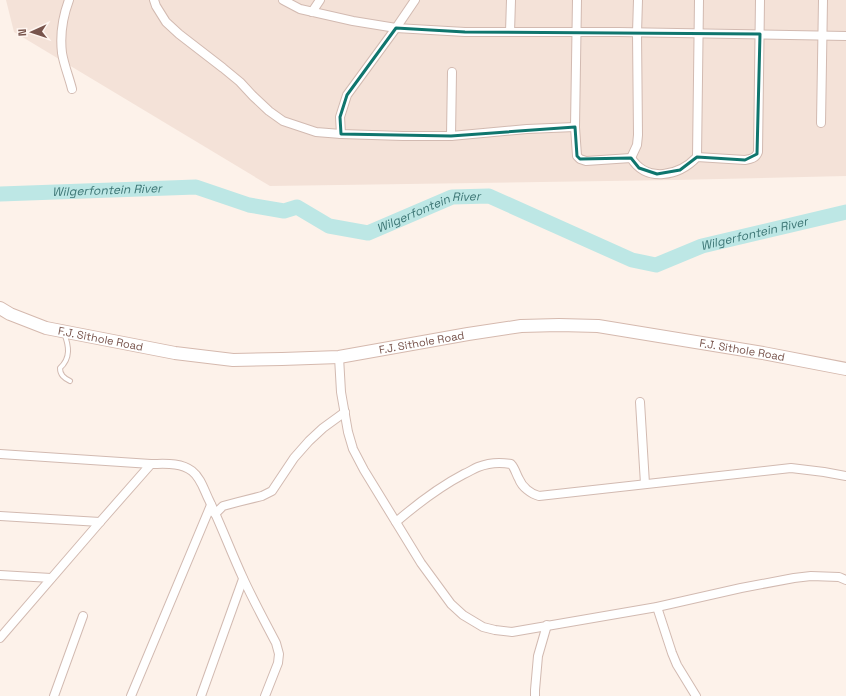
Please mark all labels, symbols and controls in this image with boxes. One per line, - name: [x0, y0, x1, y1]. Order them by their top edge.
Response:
- north arrow: [12, 12, 52, 52]
- text: N: [15, 28, 29, 37]
- water label: Wilgerfontein River: [52, 180, 163, 200]
- water label: Wilgerfontein River: [374, 188, 482, 236]
- water label: Wilgerfontein River: [699, 213, 811, 254]
- street label: F.J. Sithole Road: [57, 324, 144, 354]
- street label: F.J. Sithole Road: [378, 328, 465, 357]
- street label: F.J. Sithole Road: [699, 336, 786, 364]

